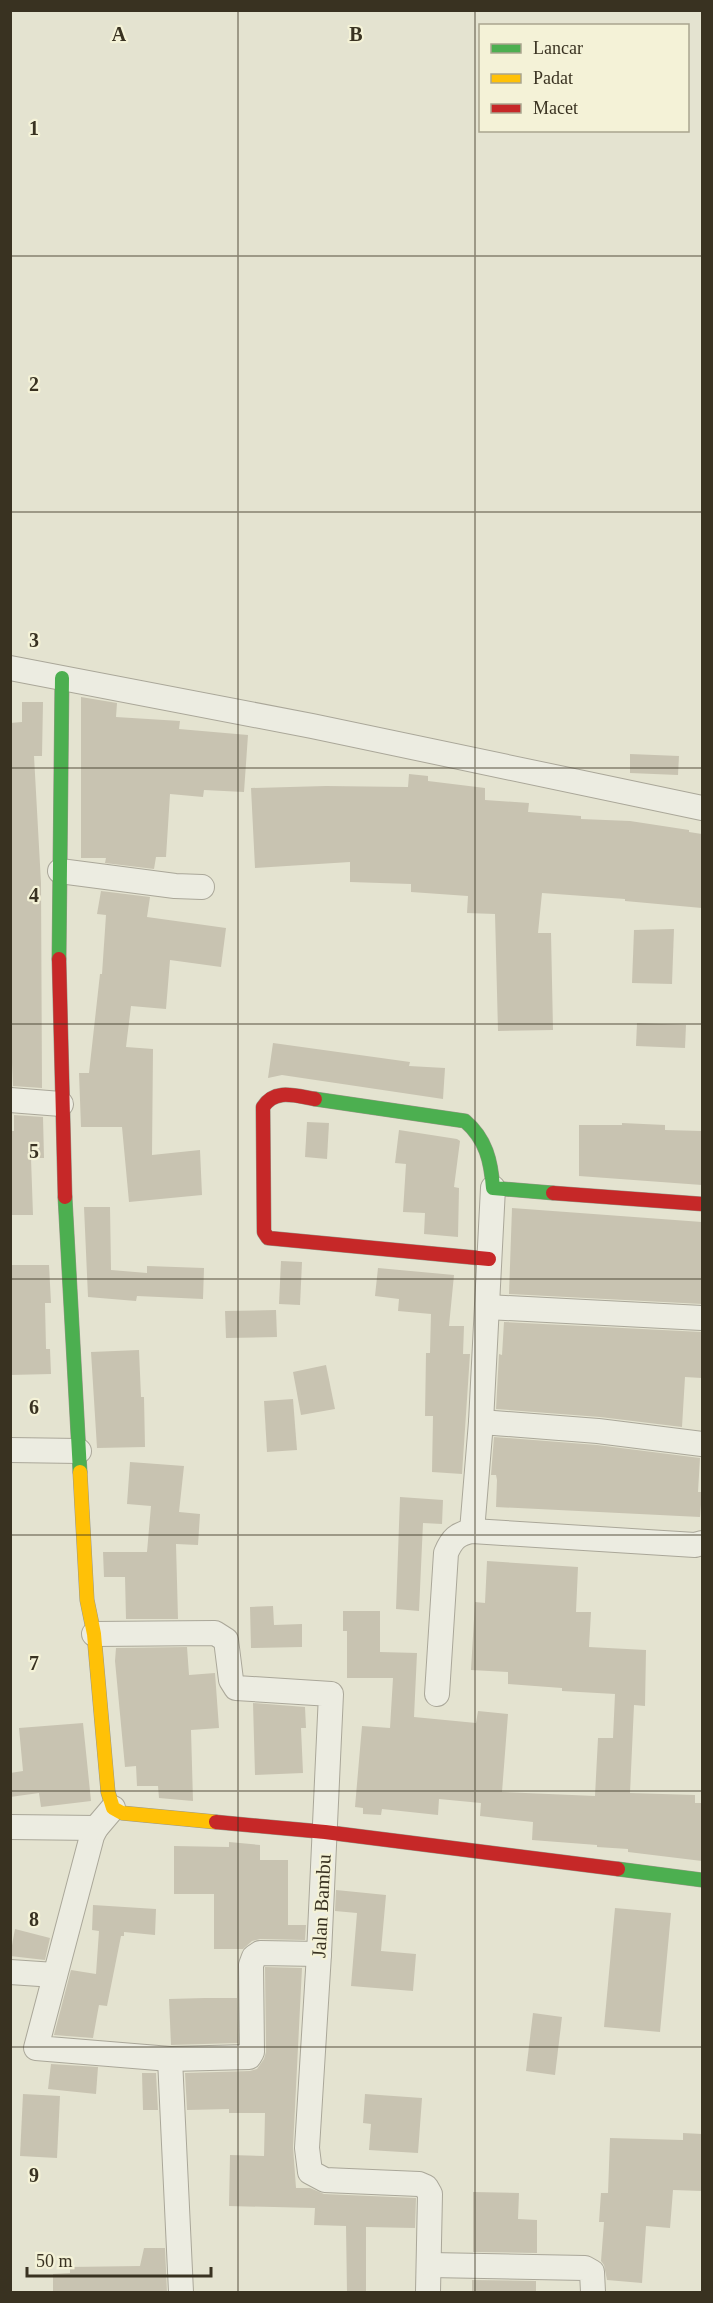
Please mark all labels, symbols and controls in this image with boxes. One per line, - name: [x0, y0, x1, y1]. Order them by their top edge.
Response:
- text: A: [112, 23, 127, 45]
- text: B: [349, 23, 363, 45]
- legend: [479, 24, 689, 132]
- text: Lancar: [533, 38, 583, 58]
- text: Padat: [533, 68, 573, 88]
- text: Macet: [533, 98, 578, 118]
- text: 1: [29, 117, 39, 139]
- text: 2: [29, 373, 39, 395]
- text: 3: [29, 629, 39, 651]
- text: 4: [29, 884, 39, 906]
- text: 5: [29, 1140, 39, 1162]
- text: 6: [29, 1396, 39, 1418]
- text: 7: [29, 1652, 39, 1674]
- street label: Jalan Bambu: [307, 1854, 335, 1958]
- text: 8: [29, 1908, 39, 1930]
- text: 9: [29, 2164, 39, 2186]
- scale bar: [27, 2240, 212, 2278]
- text: 50 m: [36, 2251, 73, 2271]

